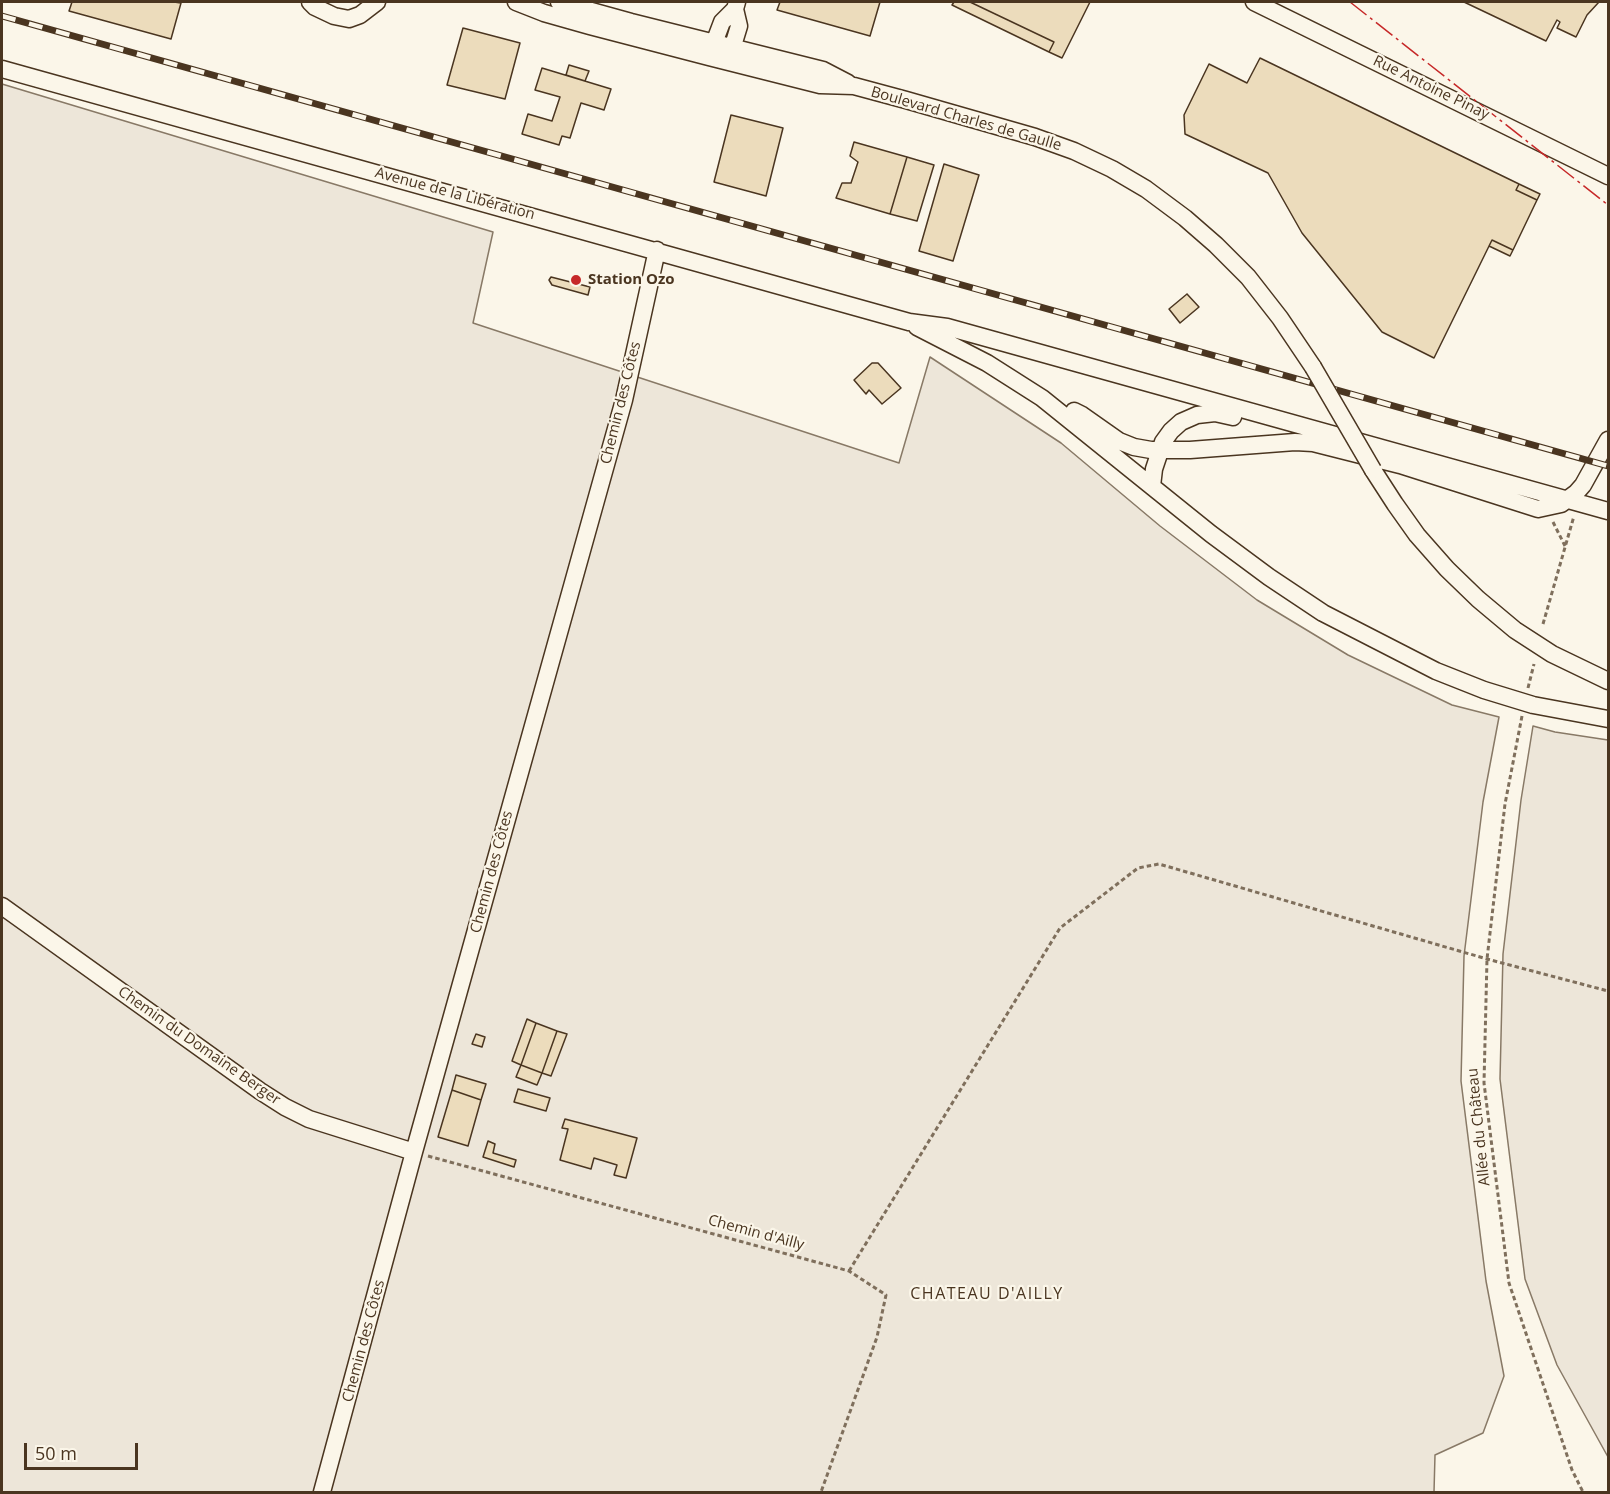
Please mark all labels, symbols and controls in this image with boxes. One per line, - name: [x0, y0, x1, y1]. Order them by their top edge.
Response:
- street label: Rue Antoine Pinay: [1370, 52, 1492, 124]
- street label: Boulevard Charles de Gaulle: [869, 83, 1063, 155]
- street label: Avenue de la Libération: [373, 164, 537, 224]
- place label: Station Ozo: [588, 271, 675, 289]
- marker: Station Ozo: [569, 273, 583, 287]
- street label: Chemin des Côtes: [597, 340, 645, 466]
- street label: Chemin des Côtes: [467, 809, 517, 935]
- street label: Chemin du Domaine Berger: [114, 983, 284, 1109]
- street label: Allée du Château: [1464, 1067, 1494, 1187]
- street label: Chemin d'Ailly: [706, 1212, 806, 1254]
- street label: Chemin des Côtes: [339, 1278, 389, 1404]
- district label: CHATEAU D'AILLY: [910, 1284, 1064, 1304]
- scale bar: [27, 1431, 141, 1469]
- text: 50 m: [35, 1441, 77, 1465]

